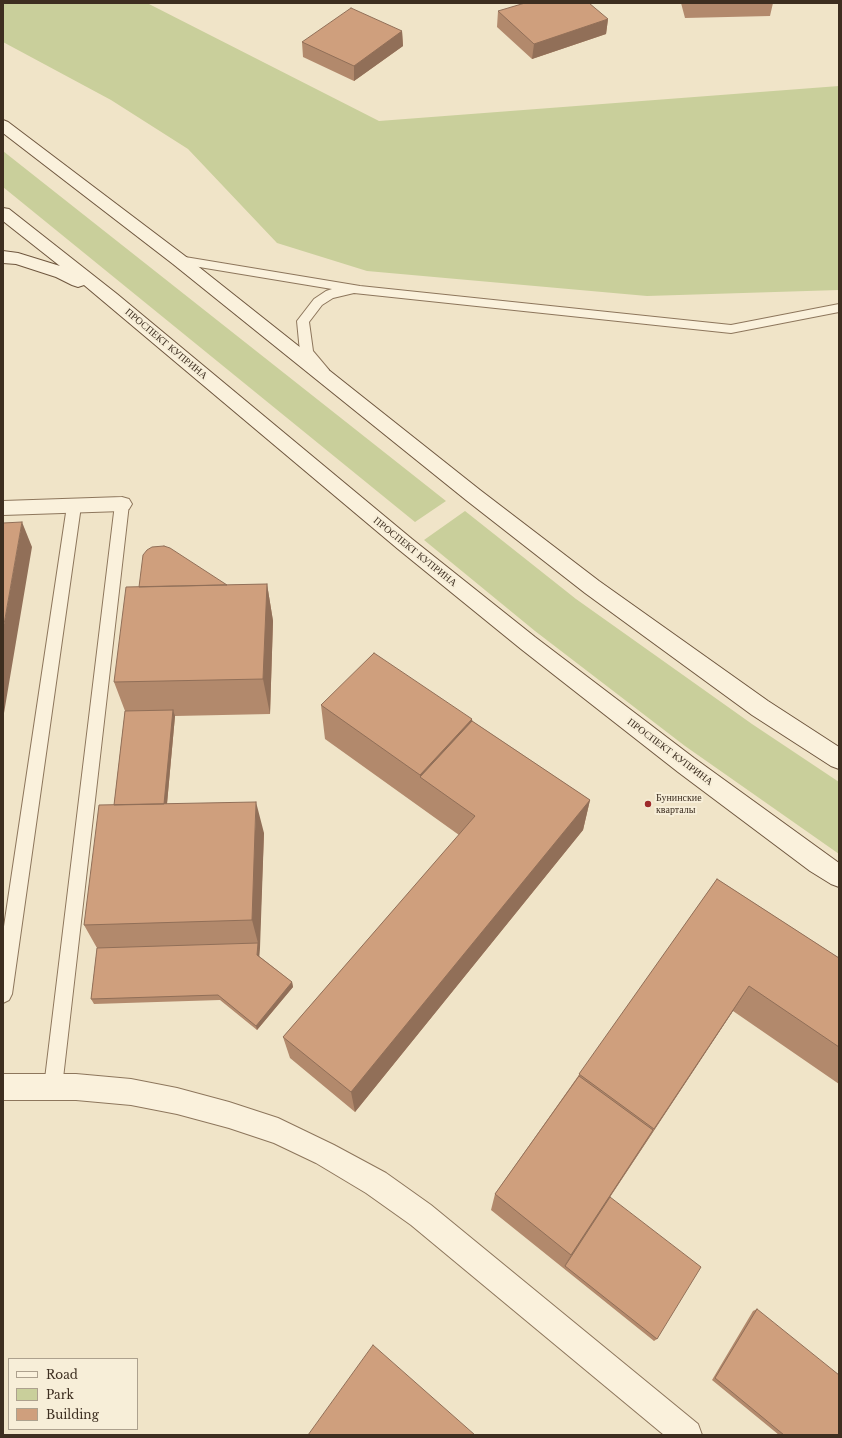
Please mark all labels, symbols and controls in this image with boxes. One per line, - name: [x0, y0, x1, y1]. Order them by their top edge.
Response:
- street label: ПРОСПЕКТ КУПРИНА: [122, 306, 210, 382]
- street label: ПРОСПЕКТ КУПРИНА: [371, 515, 459, 589]
- street label: ПРОСПЕКТ КУПРИНА: [625, 716, 715, 788]
- place label: Бунинские кварталы: [656, 792, 702, 816]
- marker: Бунинские кварталы: [643, 799, 653, 809]
- legend: [8, 1358, 138, 1430]
- text: Road: [46, 1367, 78, 1382]
- text: Park: [46, 1387, 74, 1402]
- text: Building: [46, 1407, 99, 1422]

